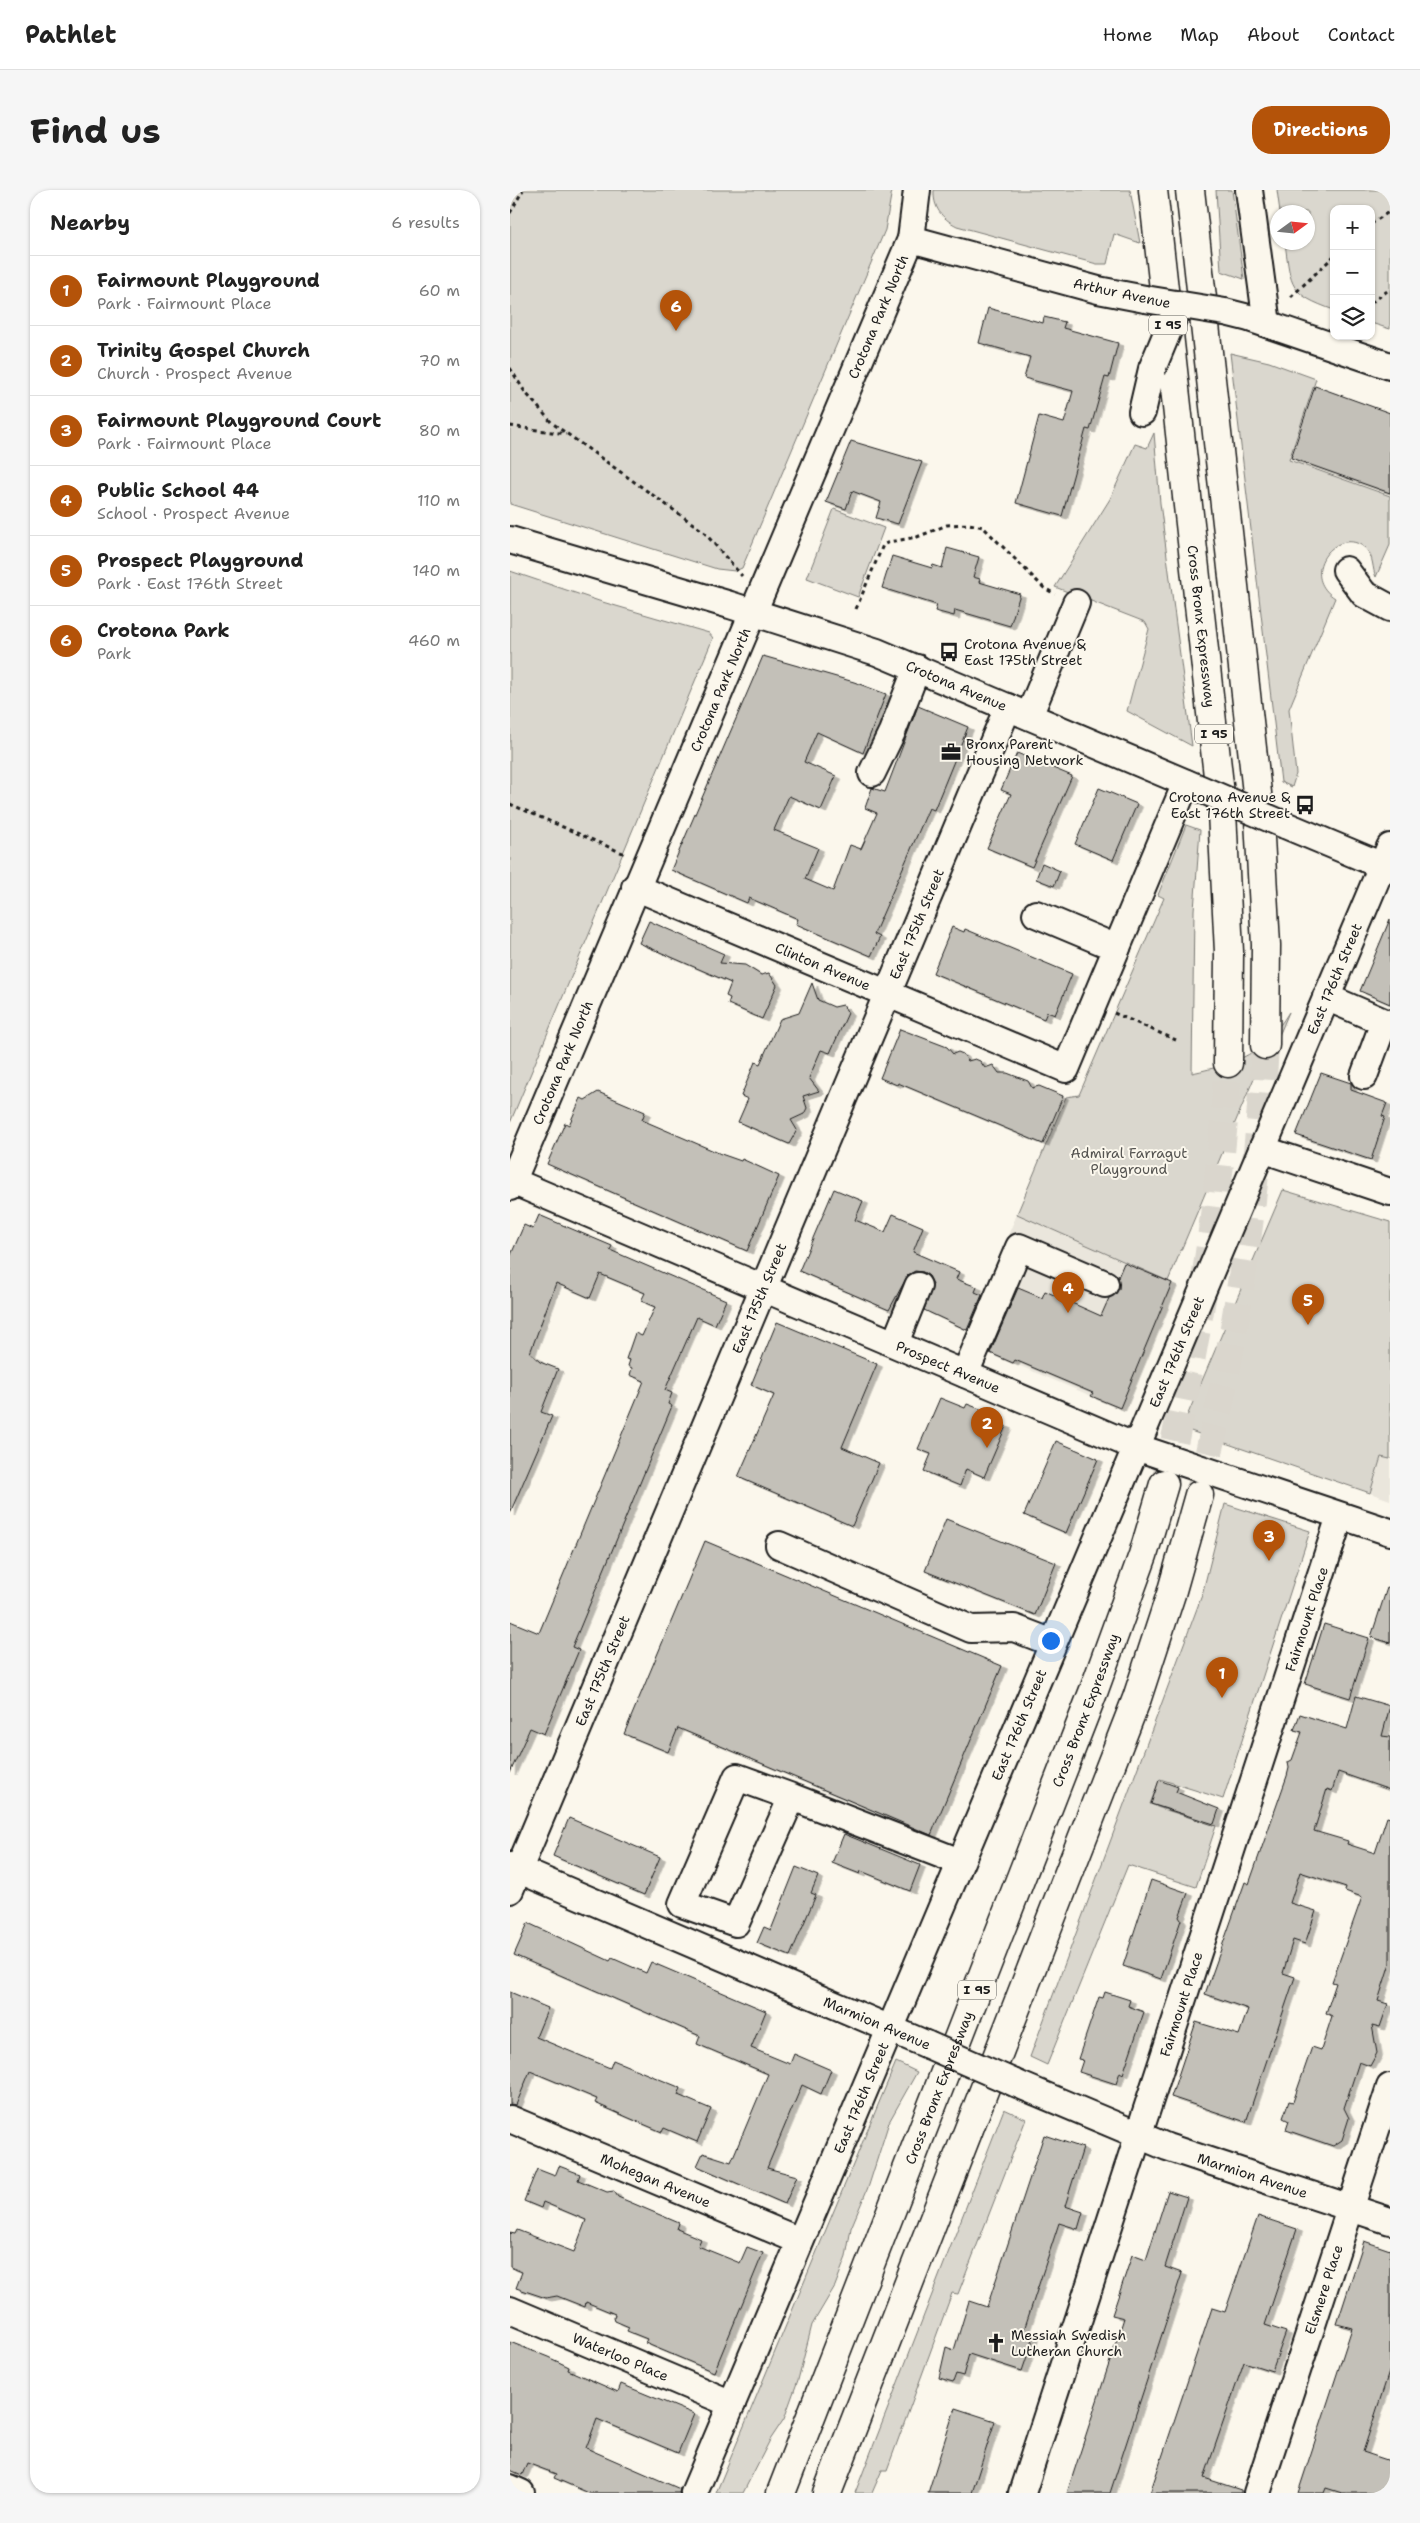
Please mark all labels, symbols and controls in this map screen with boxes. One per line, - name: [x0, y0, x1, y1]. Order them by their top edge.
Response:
- text: Pathlet: [25, 19, 116, 51]
- text: Home: [1103, 23, 1152, 47]
- text: Map: [1180, 23, 1219, 47]
- text: About: [1247, 23, 1300, 47]
- text: Contact: [1328, 23, 1395, 47]
- button: Directions: [1252, 106, 1390, 154]
- text: Find us: [30, 107, 161, 154]
- north arrow: [1270, 205, 1315, 250]
- map controls: [1330, 205, 1375, 340]
- button: +: [1330, 205, 1375, 250]
- text: Nearby: [50, 209, 130, 237]
- text: 6 results: [391, 212, 460, 233]
- button: −: [1330, 250, 1375, 295]
- street label: Crotona Park North: [844, 252, 912, 381]
- text: Fairmount Playground: [97, 268, 320, 293]
- street label: Arthur Avenue: [1072, 274, 1172, 312]
- text: 1: [62, 280, 70, 301]
- text: 60 m: [419, 280, 460, 301]
- pin: 6: [660, 290, 692, 331]
- text: Park · Fairmount Place: [97, 293, 272, 314]
- button: layers: [1330, 295, 1375, 340]
- road number: I 95: [1149, 316, 1187, 334]
- text: Trinity Gospel Church: [97, 338, 310, 363]
- text: 2: [60, 350, 72, 371]
- text: 70 m: [419, 350, 460, 371]
- text: Church · Prospect Avenue: [97, 363, 293, 384]
- text: Fairmount Playground Court: [97, 408, 381, 433]
- text: 3: [60, 420, 72, 441]
- text: 80 m: [419, 420, 460, 441]
- text: Park · Fairmount Place: [97, 433, 272, 454]
- text: Public School 44: [97, 478, 259, 503]
- text: 4: [60, 490, 72, 511]
- text: 110 m: [417, 490, 460, 511]
- text: School · Prospect Avenue: [97, 503, 290, 524]
- street label: Cross Bronx Expressway: [1183, 544, 1219, 708]
- text: Prospect Playground: [97, 548, 304, 573]
- text: 5: [61, 560, 71, 581]
- text: 140 m: [413, 560, 460, 581]
- text: Park · East 176th Street: [97, 573, 283, 594]
- text: Crotona Park: [97, 618, 230, 643]
- street label: Crotona Park North: [686, 625, 755, 754]
- text: 6: [60, 630, 72, 651]
- text: 460 m: [408, 630, 460, 651]
- place label: Crotona Avenue & East 175th Street: [964, 635, 1086, 669]
- bus stop icon: Crotona Avenue & East 175th Street: [938, 641, 960, 663]
- text: Park: [97, 643, 131, 664]
- street label: Crotona Avenue: [903, 656, 1010, 715]
- road number: I 95: [1195, 724, 1233, 744]
- place label: Bronx Parent Housing Network: [966, 735, 1084, 769]
- office icon: Bronx Parent Housing Network: [940, 741, 962, 763]
- place label: Crotona Avenue & East 176th Street: [1169, 788, 1290, 822]
- bus stop icon: Crotona Avenue & East 176th Street: [1294, 794, 1316, 816]
- street label: East 175th Street: [885, 866, 948, 982]
- street label: East 176th Street: [1303, 920, 1366, 1037]
- street label: Clinton Avenue: [773, 938, 873, 994]
- street label: Crotona Park North: [528, 998, 597, 1127]
- park label: Admiral Farragut Playground: [1071, 1144, 1187, 1178]
- street label: East 175th Street: [728, 1240, 790, 1356]
- pin: 4: [1052, 1272, 1084, 1313]
- pin: 5: [1292, 1284, 1324, 1325]
- street label: East 176th Street: [1145, 1293, 1208, 1410]
- street label: Prospect Avenue: [893, 1337, 1003, 1397]
- pin: 2: [971, 1407, 1003, 1448]
- pin: 3: [1253, 1520, 1285, 1561]
- street label: Fairmount Place: [1281, 1564, 1332, 1674]
- street label: East 175th Street: [571, 1613, 634, 1729]
- your location: [1038, 1628, 1064, 1654]
- street label: Cross Bronx Expressway: [1048, 1631, 1123, 1790]
- pin: 1: [1206, 1657, 1238, 1698]
- street label: East 176th Street: [987, 1666, 1050, 1783]
- street label: Fairmount Place: [1156, 1949, 1207, 2059]
- road number: I 95: [958, 1980, 996, 2000]
- street label: Marmion Avenue: [821, 1992, 933, 2054]
- street label: Cross Bronx Expressway: [901, 2008, 977, 2167]
- street label: East 176th Street: [830, 2039, 893, 2156]
- street label: Mohegan Avenue: [598, 2149, 714, 2211]
- street label: Marmion Avenue: [1195, 2149, 1310, 2202]
- street label: Elsmere Place: [1301, 2242, 1347, 2337]
- place label: Messiah Swedish Lutheran Church: [1011, 2326, 1126, 2360]
- street label: Waterloo Place: [570, 2329, 671, 2385]
- church icon: Messiah Swedish Lutheran Church: [985, 2332, 1007, 2354]

